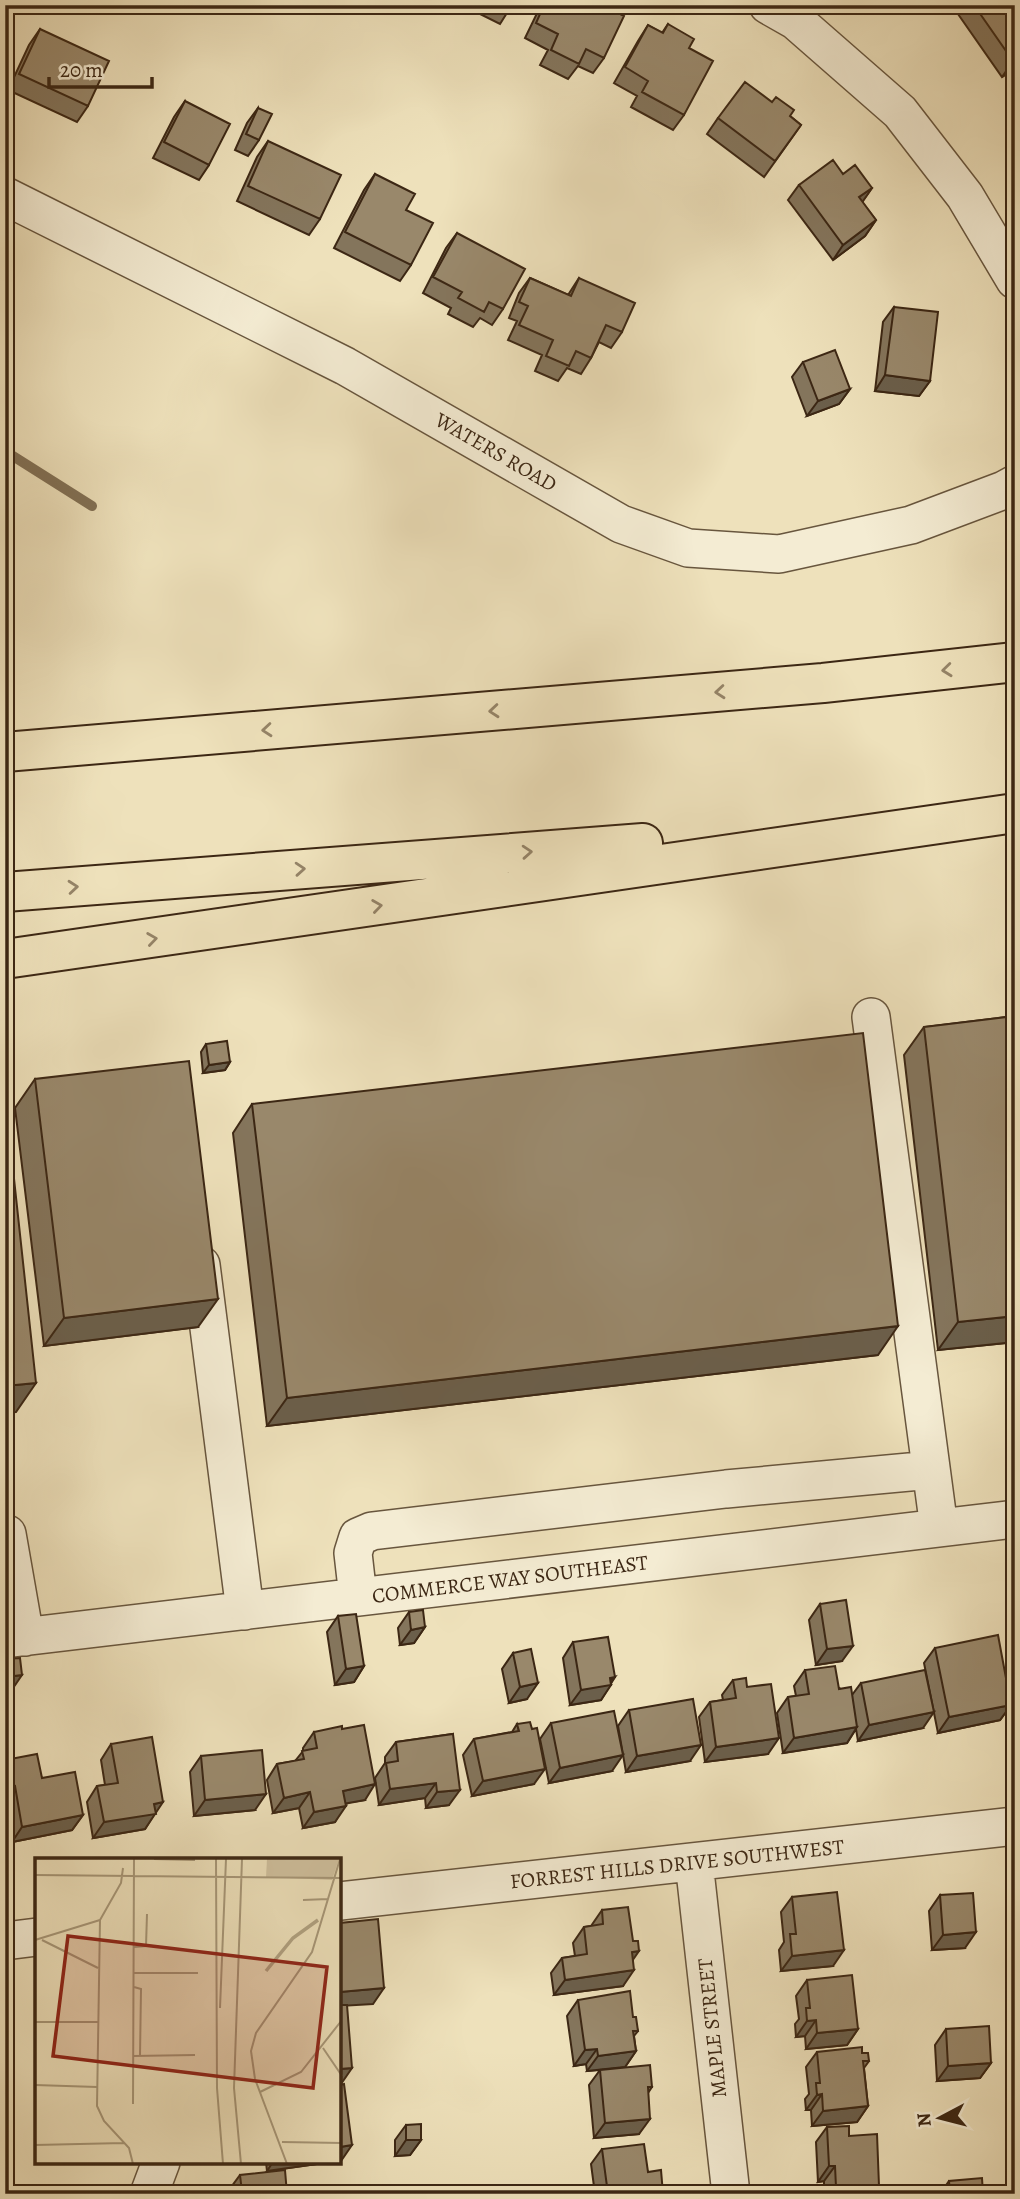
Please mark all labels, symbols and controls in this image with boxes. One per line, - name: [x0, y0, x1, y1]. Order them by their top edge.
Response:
- scale bar: [49, 46, 152, 90]
- text: 20 m: [60, 56, 103, 84]
- street label: WATERS ROAD: [429, 405, 562, 498]
- one-way arrow: [941, 662, 953, 677]
- one-way arrow: [715, 684, 726, 699]
- one-way arrow: [488, 703, 499, 718]
- one-way arrow: [261, 722, 272, 737]
- one-way arrow: [522, 845, 533, 860]
- one-way arrow: [295, 862, 306, 877]
- one-way arrow: [68, 880, 79, 895]
- one-way arrow: [371, 898, 383, 913]
- one-way arrow: [146, 931, 158, 946]
- street label: COMMERCE WAY SOUTHEAST: [370, 1548, 650, 1610]
- street label: FORREST HILLS DRIVE SOUTHWEST: [509, 1832, 846, 1895]
- inset map: [35, 1858, 341, 2164]
- street label: MAPLE STREET: [691, 1956, 733, 2099]
- north arrow: [904, 2084, 974, 2154]
- text: N: [910, 2111, 938, 2128]

